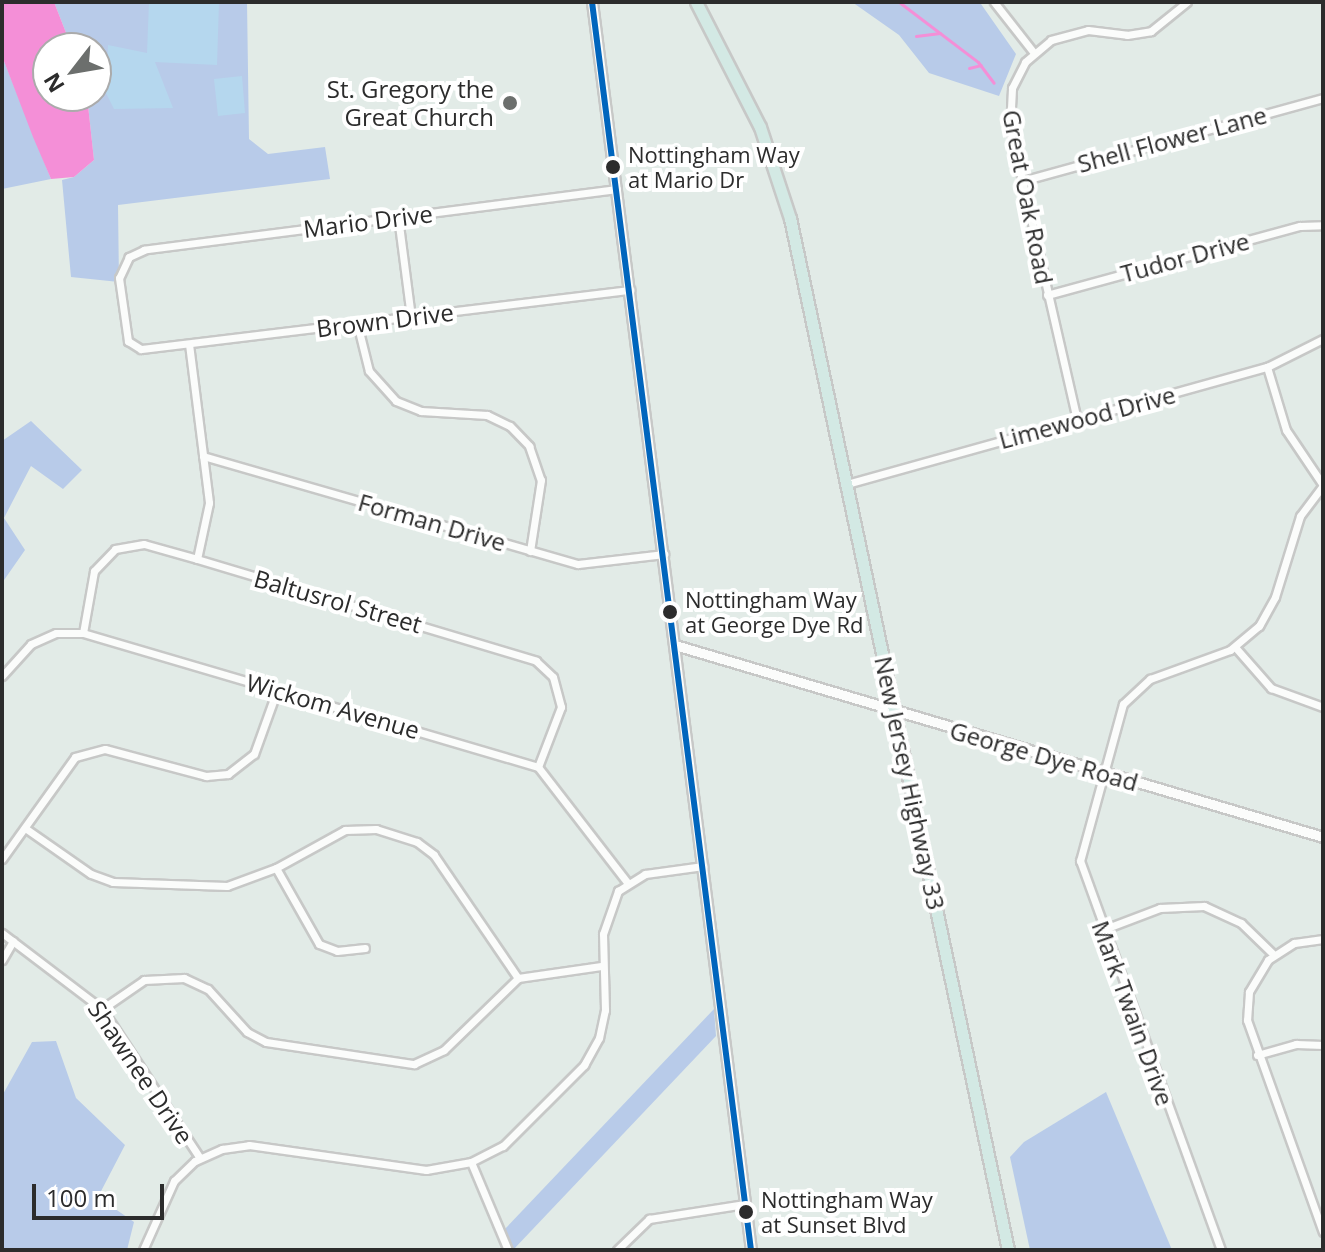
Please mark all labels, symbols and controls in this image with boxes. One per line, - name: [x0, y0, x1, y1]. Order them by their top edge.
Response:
- north arrow: [32, 32, 112, 112]
- text: N: [36, 68, 71, 99]
- place label: St. Gregory the Great Church: [327, 75, 494, 131]
- marker: St. Gregory the Great Church: [501, 94, 519, 112]
- street label: Shell Flower Lane: [1074, 100, 1270, 178]
- street label: Great Oak Road: [997, 107, 1059, 287]
- place label: Nottingham Way at Mario Dr: [628, 141, 800, 192]
- marker: Nottingham Way at Mario Dr: [605, 159, 621, 175]
- street label: Mario Drive: [302, 199, 434, 243]
- street label: Tudor Drive: [1118, 226, 1252, 288]
- street label: Brown Drive: [315, 297, 455, 343]
- street label: Limewood Drive: [996, 380, 1178, 454]
- street label: Forman Drive: [355, 487, 509, 557]
- street label: Baltusrol Street: [251, 563, 425, 639]
- place label: Nottingham Way at George Dye Rd: [685, 586, 863, 638]
- marker: Nottingham Way at George Dye Rd: [662, 604, 678, 620]
- street label: New Jersey Highway 33: [869, 654, 951, 912]
- street label: Wickom Avenue: [243, 668, 423, 744]
- street label: George Dye Road: [947, 715, 1141, 797]
- street label: Mark Twain Drive: [1086, 917, 1180, 1109]
- street label: Shawnee Drive: [83, 995, 199, 1149]
- scale bar: [36, 1168, 168, 1218]
- text: 100 m: [46, 1181, 116, 1214]
- place label: Nottingham Way at Sunset Blvd: [761, 1186, 933, 1238]
- marker: Nottingham Way at Sunset Blvd: [738, 1204, 754, 1220]

